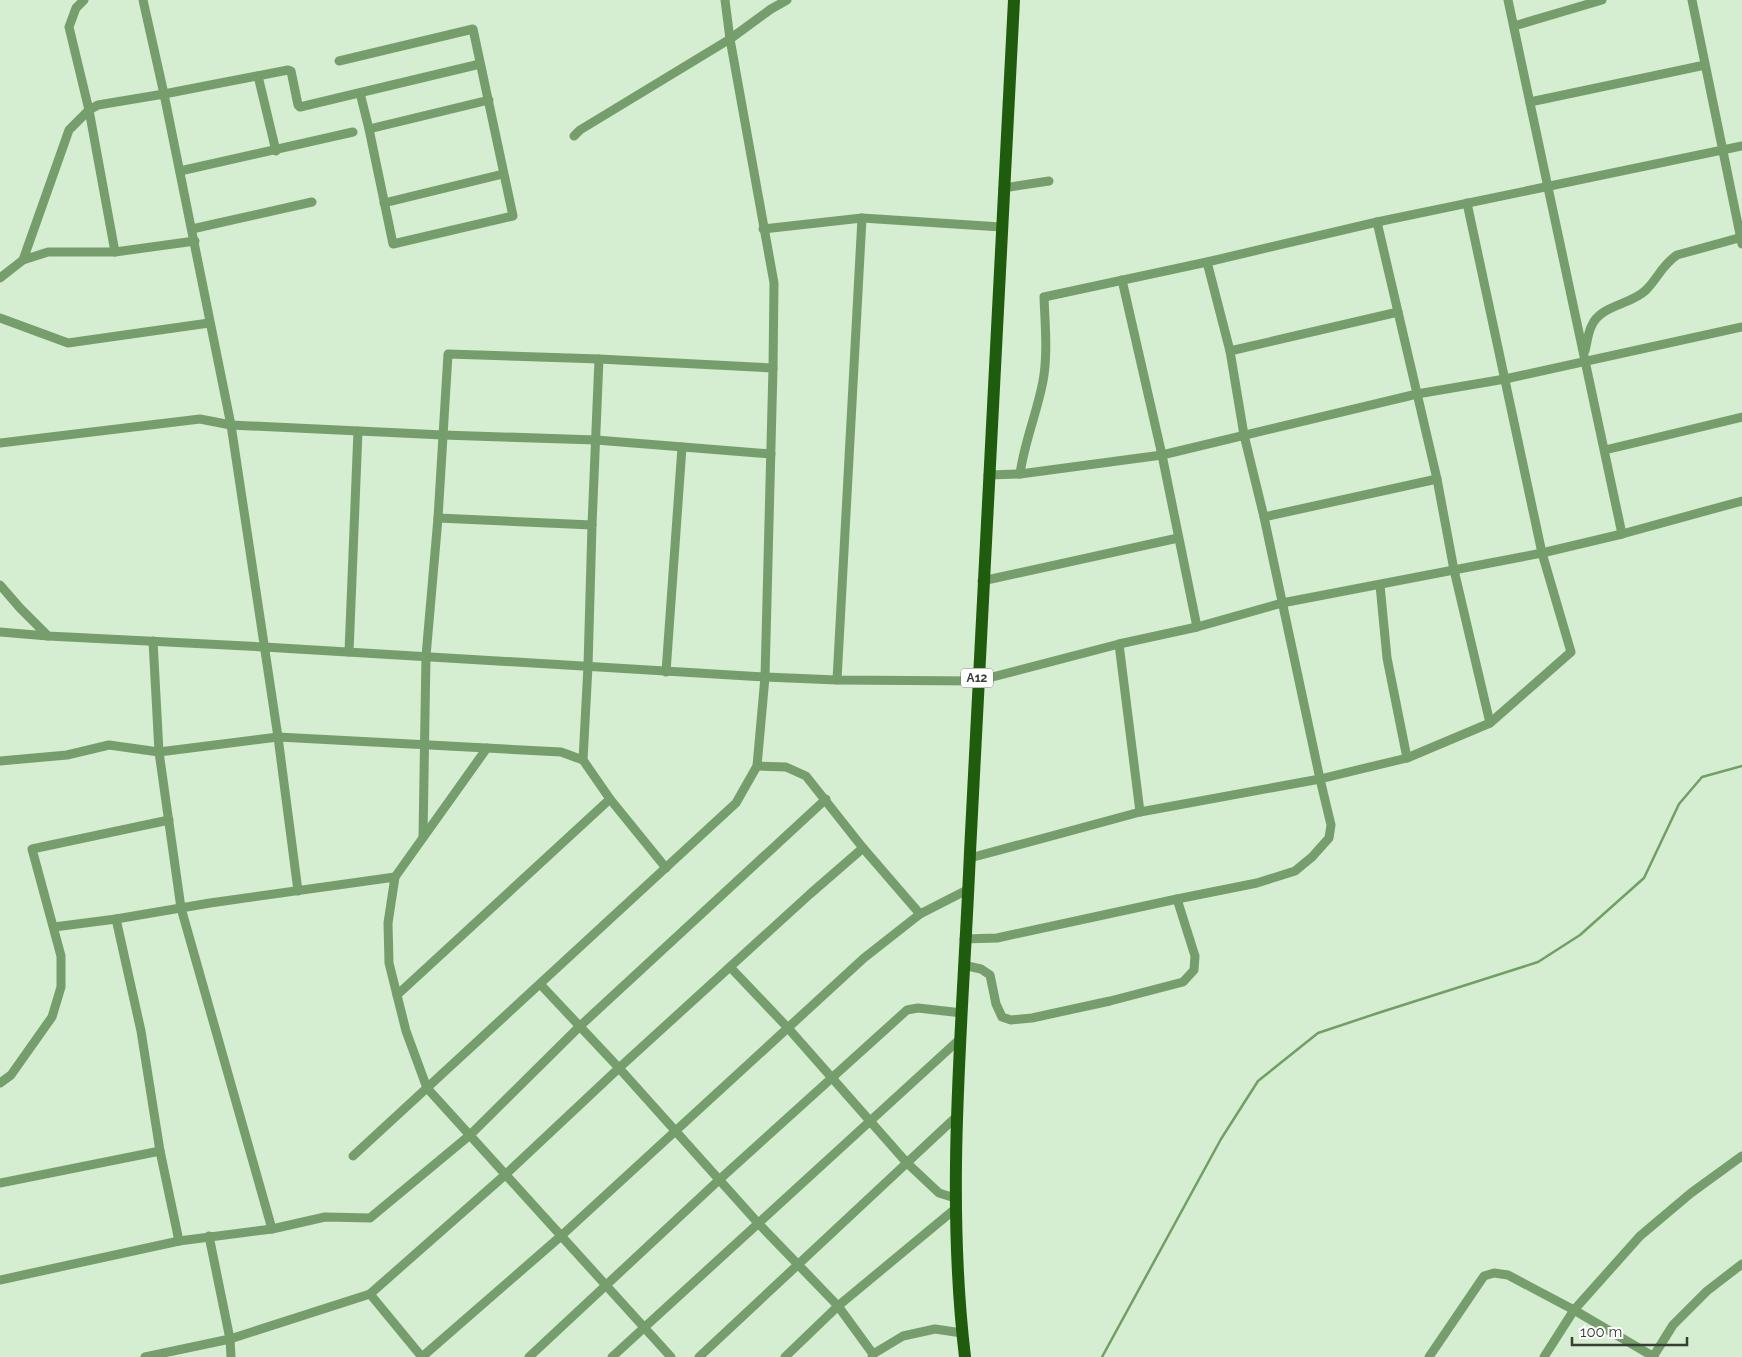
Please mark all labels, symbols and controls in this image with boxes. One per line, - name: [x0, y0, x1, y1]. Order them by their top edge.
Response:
- road number: A12: [961, 668, 993, 688]
- scale bar: [1572, 1314, 1687, 1346]
- text: 100 m: [1580, 1323, 1622, 1341]

